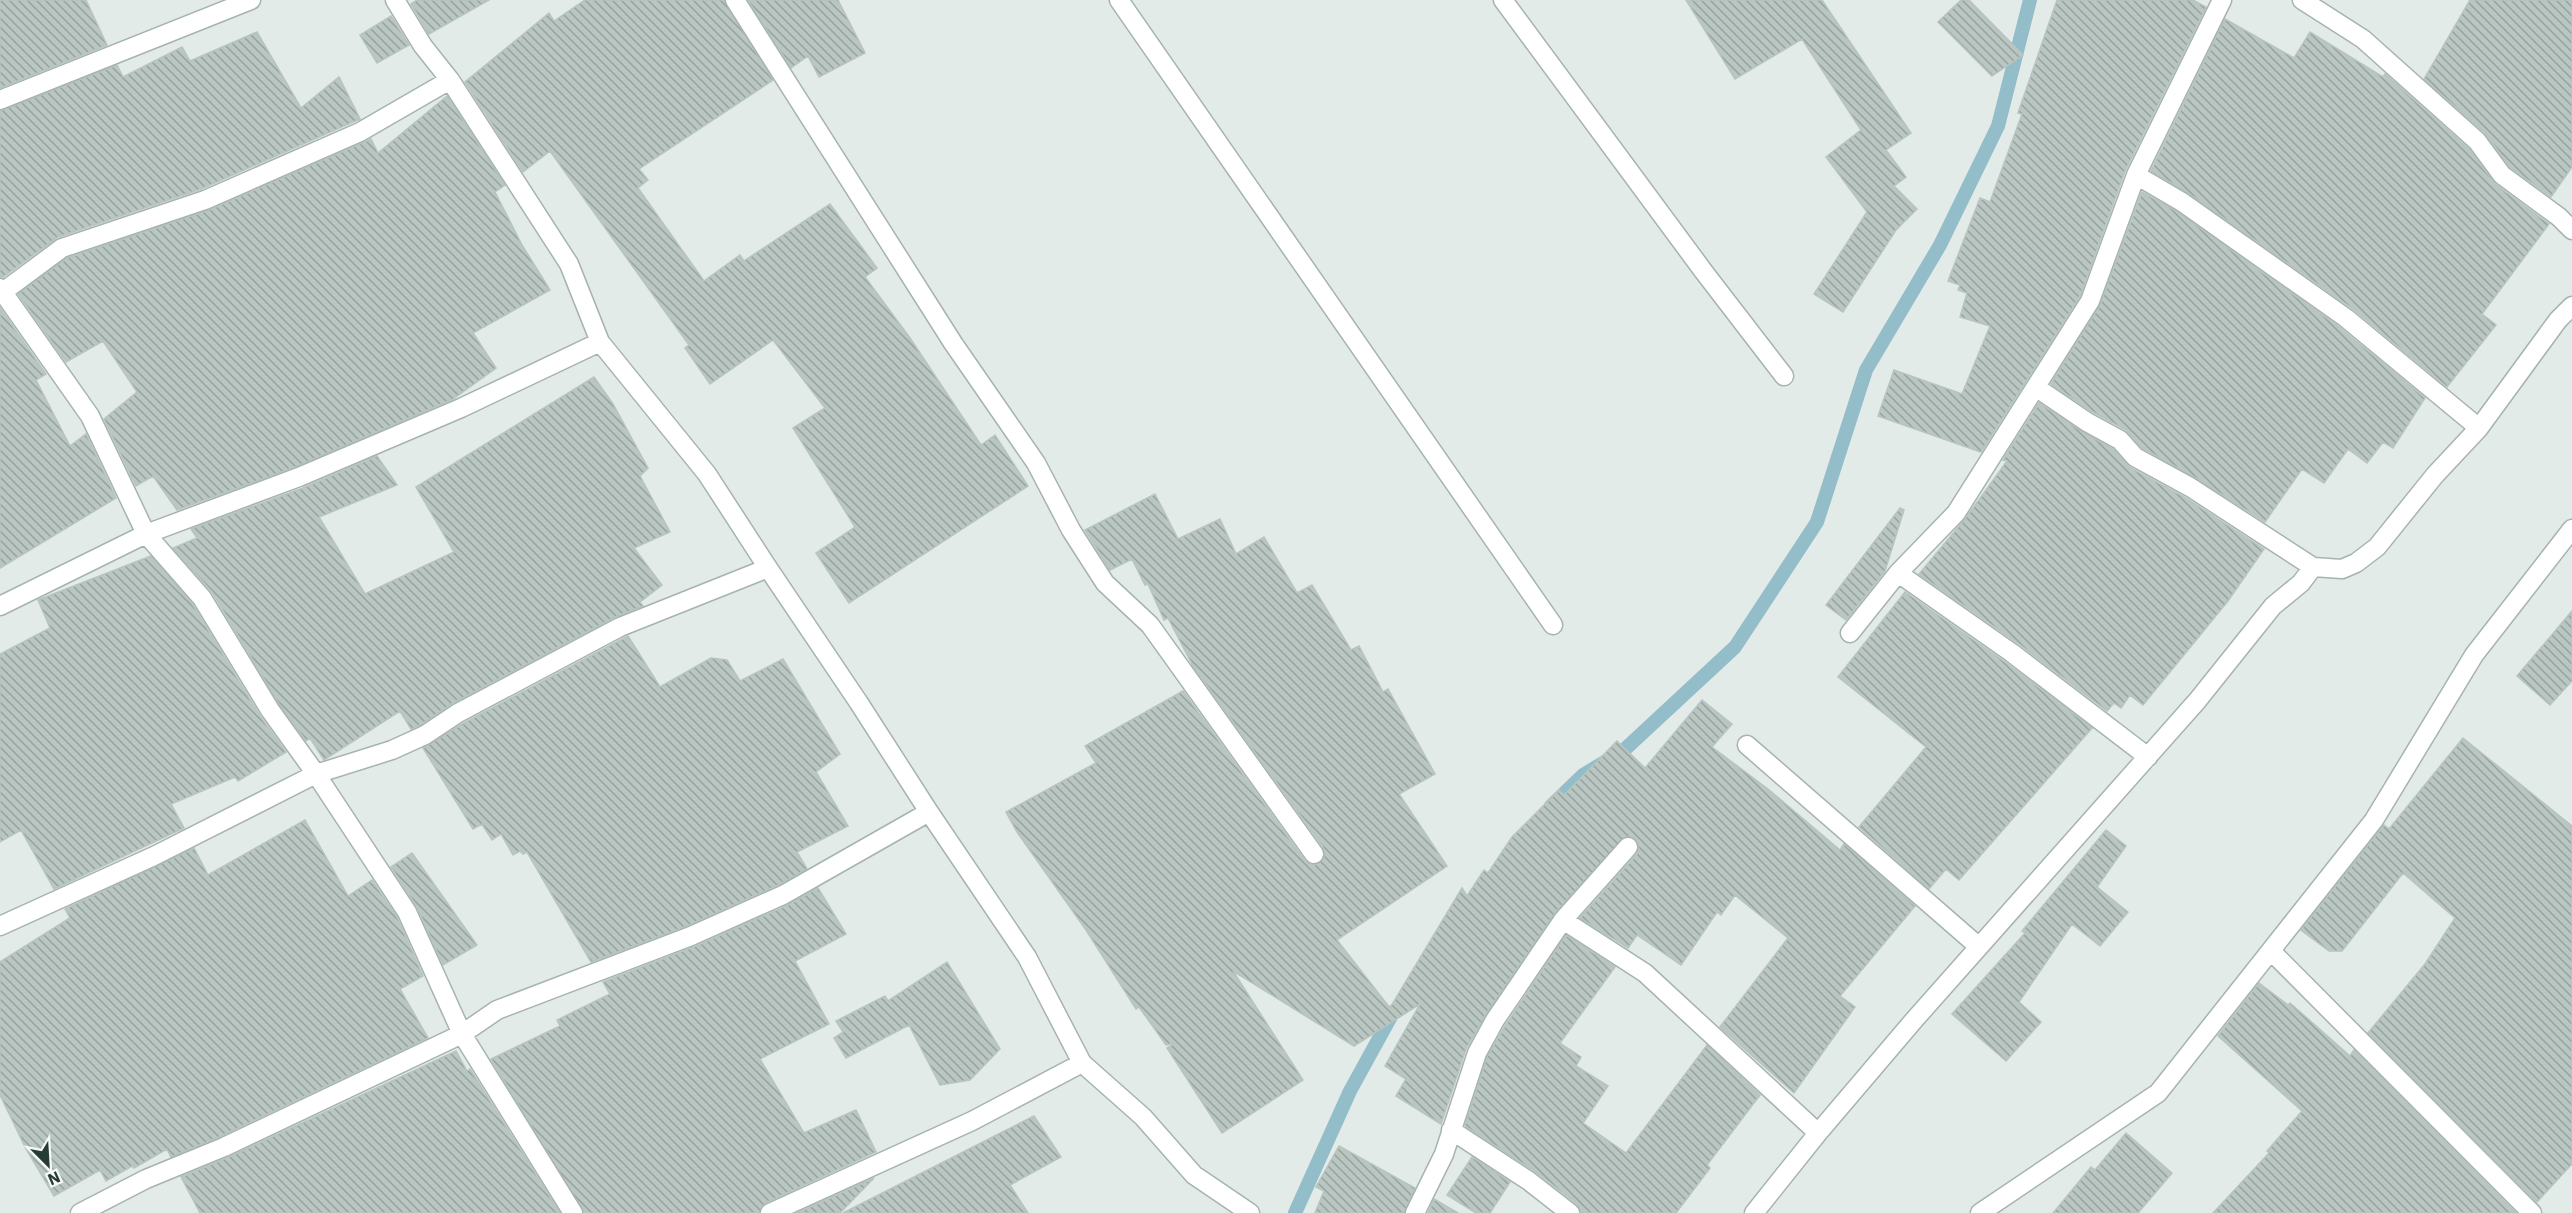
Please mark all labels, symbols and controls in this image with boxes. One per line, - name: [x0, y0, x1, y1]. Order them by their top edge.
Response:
- north arrow: [18, 1135, 78, 1195]
- text: N: [45, 1167, 63, 1190]

